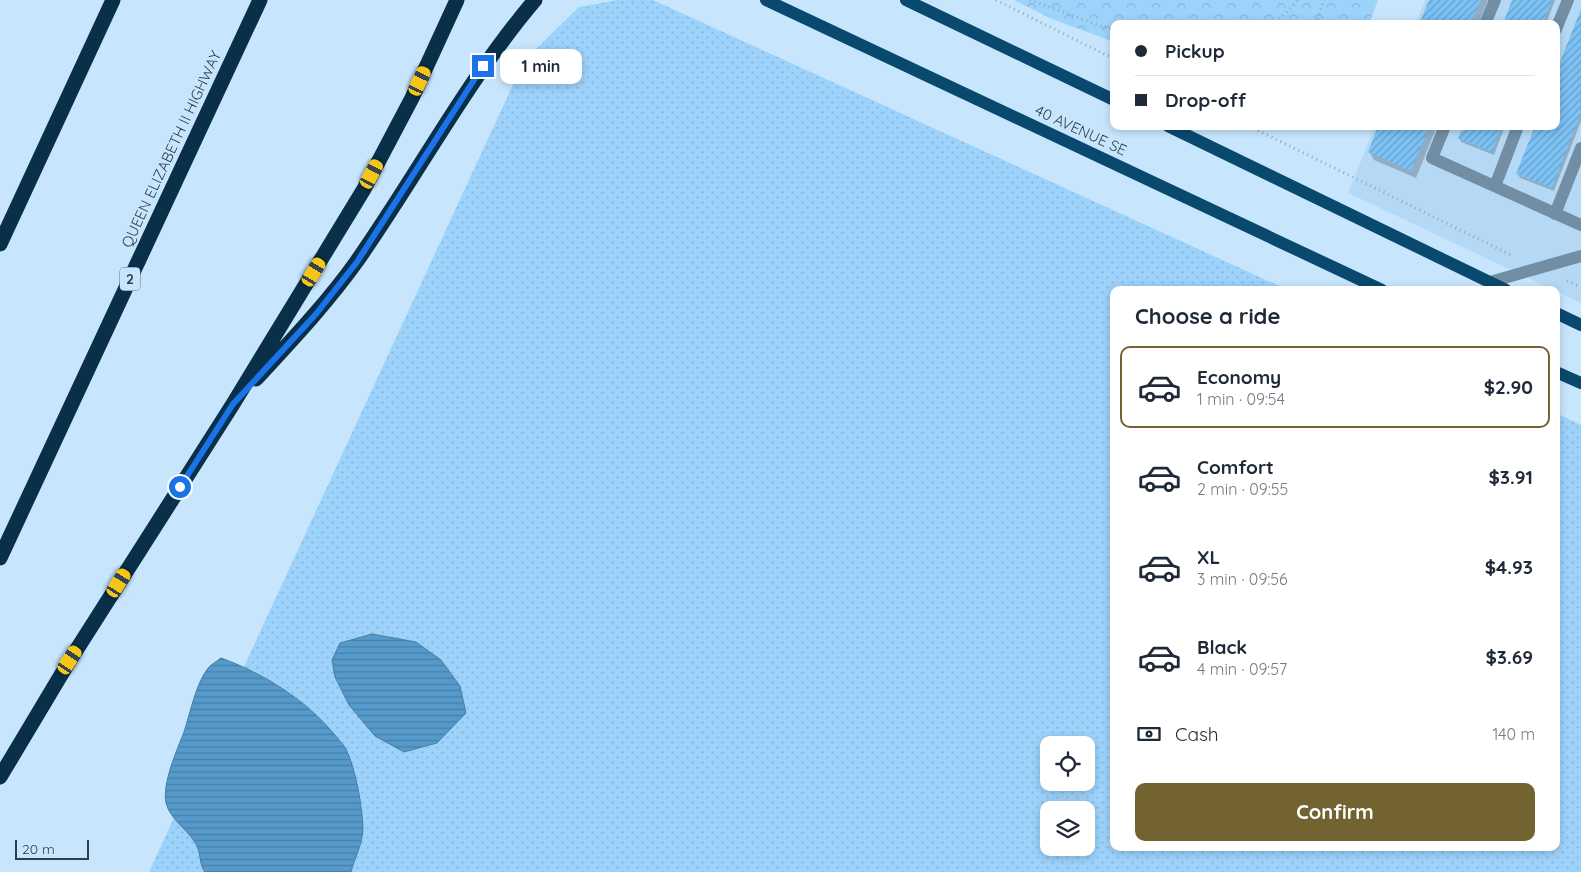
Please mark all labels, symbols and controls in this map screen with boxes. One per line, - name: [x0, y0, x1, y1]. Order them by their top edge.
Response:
- text: Pickup: [1165, 39, 1225, 63]
- street label: QUEEN ELIZABETH II HIGHWAY: [117, 47, 225, 251]
- callout: 1 min: [500, 48, 583, 84]
- route end: [472, 55, 494, 77]
- text: 1 min: [522, 56, 560, 76]
- car: [406, 64, 433, 98]
- text: Drop-off: [1165, 88, 1246, 112]
- street label: 40 AVENUE SE: [1032, 100, 1130, 160]
- car: [358, 157, 385, 191]
- car: [299, 255, 328, 289]
- road number: 2: [120, 268, 140, 290]
- text: Choose a ride: [1135, 302, 1280, 330]
- icon: car: [1137, 365, 1182, 410]
- text: Economy: [1197, 365, 1281, 389]
- text: $2.90: [1484, 375, 1533, 399]
- text: 1 min · 09:54: [1197, 389, 1285, 409]
- icon: car: [1137, 455, 1182, 500]
- text: Comfort: [1197, 455, 1274, 479]
- text: $3.91: [1489, 465, 1533, 489]
- route start: [169, 476, 191, 498]
- text: 2 min · 09:55: [1197, 479, 1288, 499]
- icon: car: [1137, 545, 1182, 590]
- text: XL: [1197, 545, 1220, 569]
- text: $4.93: [1485, 555, 1533, 579]
- car: [104, 566, 133, 600]
- text: 3 min · 09:56: [1197, 569, 1288, 589]
- icon: car: [1137, 635, 1182, 680]
- text: Black: [1197, 635, 1247, 659]
- car: [55, 643, 84, 677]
- text: $3.69: [1485, 645, 1533, 669]
- text: 4 min · 09:57: [1197, 659, 1287, 679]
- icon: cash: [1135, 720, 1163, 748]
- text: Cash: [1175, 722, 1219, 746]
- text: 140 m: [1492, 724, 1535, 744]
- map controls: [1040, 736, 1095, 856]
- button: locate: [1040, 736, 1095, 791]
- button: Confirm: [1135, 783, 1535, 841]
- button: layers: [1040, 801, 1095, 856]
- scale bar: [15, 837, 89, 860]
- text: 20 m: [22, 840, 55, 858]

